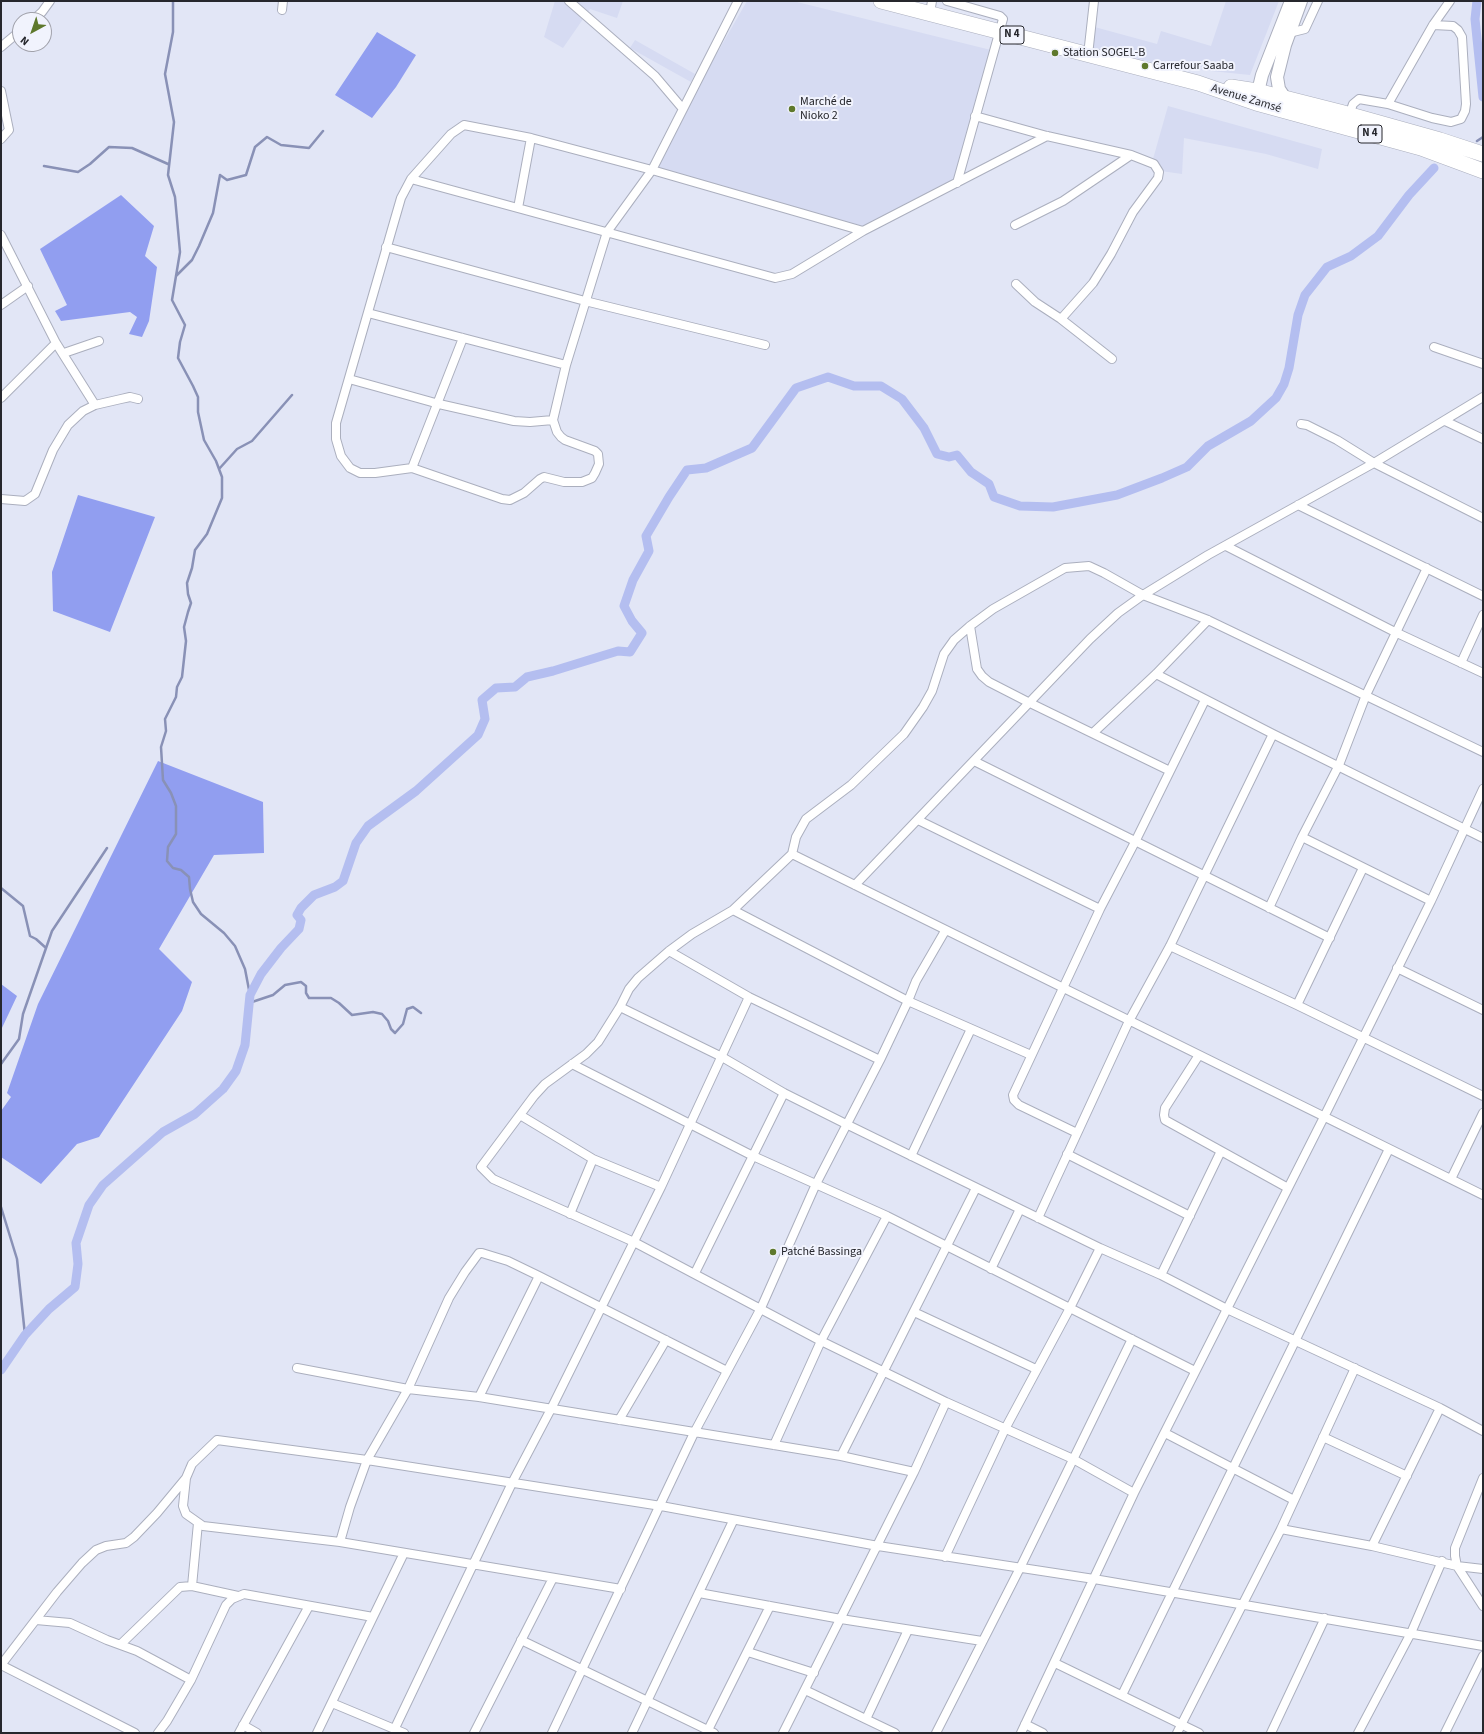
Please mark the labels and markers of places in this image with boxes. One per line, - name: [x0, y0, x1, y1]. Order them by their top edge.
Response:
- place label: Station SOGEL-B: [1063, 46, 1145, 60]
- marker: Station SOGEL-B: [1050, 48, 1060, 58]
- place label: Carrefour Saaba: [1153, 59, 1234, 73]
- marker: Carrefour Saaba: [1140, 61, 1150, 71]
- place label: Marché de Nioko 2: [800, 95, 852, 123]
- marker: Marché de Nioko 2: [787, 104, 797, 114]
- place label: Patché Bassinga: [781, 1245, 862, 1259]
- marker: Patché Bassinga: [768, 1247, 778, 1257]

